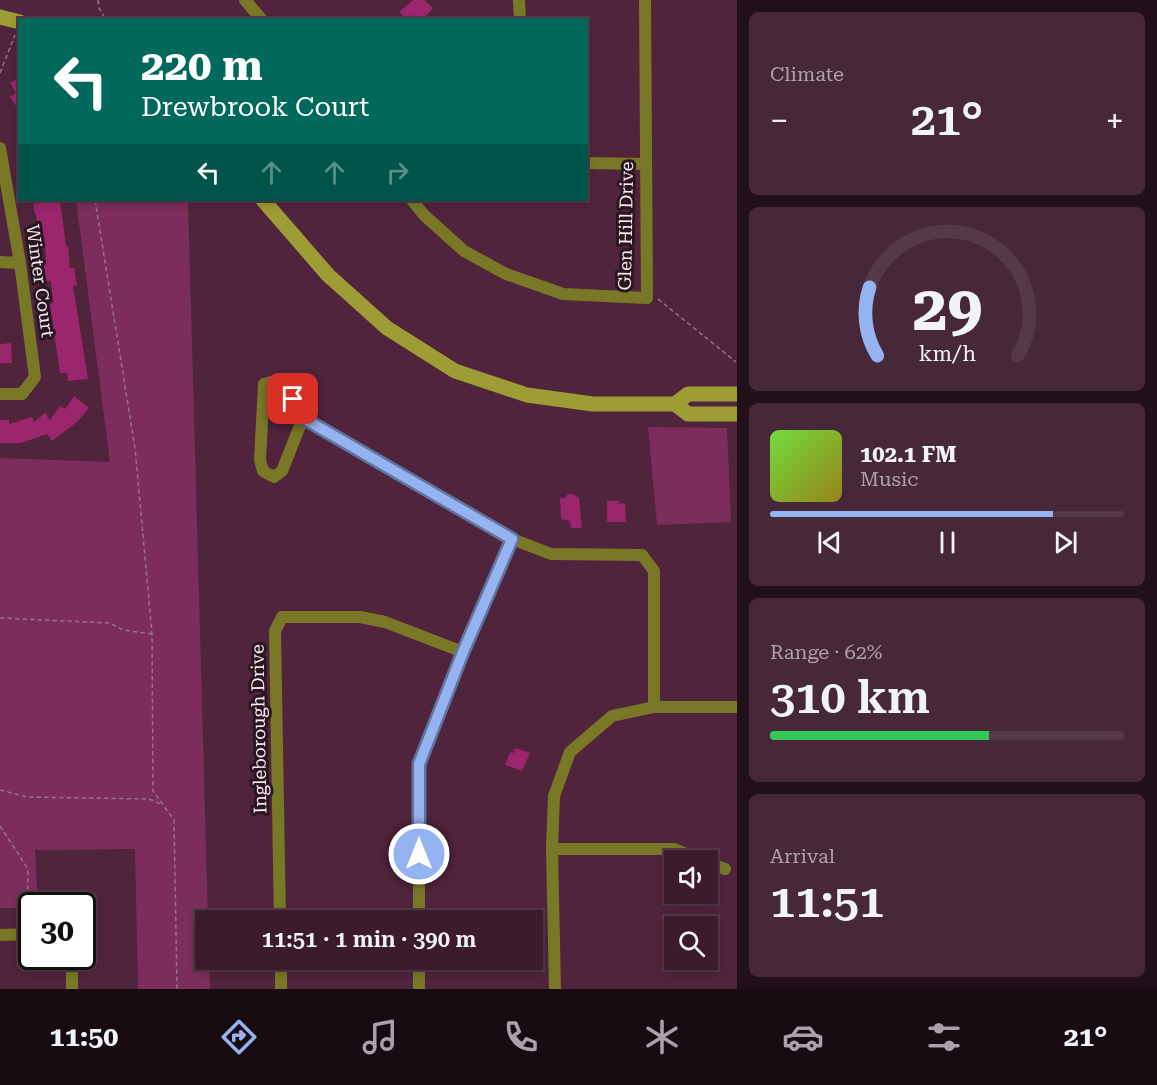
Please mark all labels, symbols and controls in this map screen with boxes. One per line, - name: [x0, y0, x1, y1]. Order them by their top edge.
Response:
- text: 220 m: [141, 41, 263, 90]
- icon: left: [42, 42, 120, 120]
- text: Climate: [770, 62, 844, 86]
- text: Drewbrook Court: [141, 91, 369, 123]
- text: 21°: [911, 93, 983, 146]
- text: −: [770, 101, 788, 140]
- text: +: [1106, 101, 1124, 140]
- icon: left: [192, 156, 225, 189]
- icon: ahead: [255, 156, 288, 189]
- icon: ahead: [318, 156, 351, 189]
- icon: right: [381, 156, 414, 189]
- street label: Glen Hill Drive: [614, 161, 637, 291]
- street label: Winter Court: [22, 223, 59, 339]
- text: 29: [912, 272, 982, 345]
- text: km/h: [918, 342, 976, 367]
- pin: [267, 373, 318, 424]
- icon: arrive: [276, 382, 309, 415]
- text: 102.1 FM: [860, 442, 957, 467]
- text: Music: [860, 467, 919, 491]
- icon: previous: [813, 526, 846, 559]
- icon: pause: [931, 526, 964, 559]
- icon: next: [1049, 526, 1082, 559]
- text: Range · 62%: [770, 640, 882, 664]
- street label: Ingleborough Drive: [247, 644, 270, 814]
- text: 310 km: [770, 671, 930, 724]
- position arrow: [387, 822, 451, 886]
- text: Arrival: [770, 844, 835, 868]
- map controls: [664, 850, 718, 970]
- button: sound: [664, 850, 718, 904]
- text: 11:51: [770, 875, 884, 928]
- speed limit sign: 30: [18, 892, 96, 970]
- button: search: [664, 916, 718, 970]
- text: 11:51 · 1 min · 390 m: [262, 927, 476, 952]
- icon: directions: [218, 1016, 260, 1058]
- icon: music: [359, 1016, 401, 1058]
- icon: phone: [500, 1016, 542, 1058]
- icon: climate: [641, 1016, 683, 1058]
- icon: car: [782, 1016, 824, 1058]
- icon: filters: [923, 1016, 965, 1058]
- text: 11:50: [50, 1021, 118, 1053]
- text: 21°: [1064, 1021, 1107, 1053]

